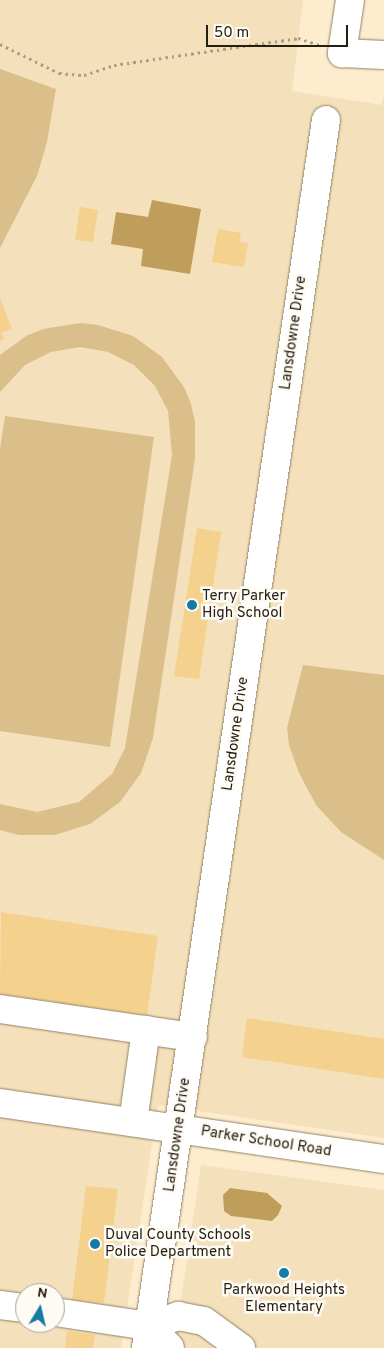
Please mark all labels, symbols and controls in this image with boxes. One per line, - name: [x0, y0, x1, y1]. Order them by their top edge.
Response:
- scale bar: [209, 15, 352, 47]
- text: 50 m: [214, 24, 249, 43]
- street label: Lansdowne Drive: [277, 275, 311, 391]
- place label: Terry Parker High School: [202, 587, 285, 622]
- marker: Terry Parker High School: [186, 599, 198, 611]
- street label: Lansdowne Drive: [219, 676, 253, 792]
- street label: Lansdowne Drive: [161, 1077, 195, 1193]
- street label: Parker School Road: [199, 1123, 333, 1161]
- place label: Duval County Schools Police Department: [105, 1226, 251, 1261]
- marker: Duval County Schools Police Department: [89, 1238, 101, 1250]
- marker: Parkwood Heights Elementary: [278, 1267, 290, 1279]
- place label: Parkwood Heights Elementary: [223, 1281, 345, 1316]
- north arrow: [15, 1283, 65, 1333]
- text: N: [36, 1284, 49, 1303]

